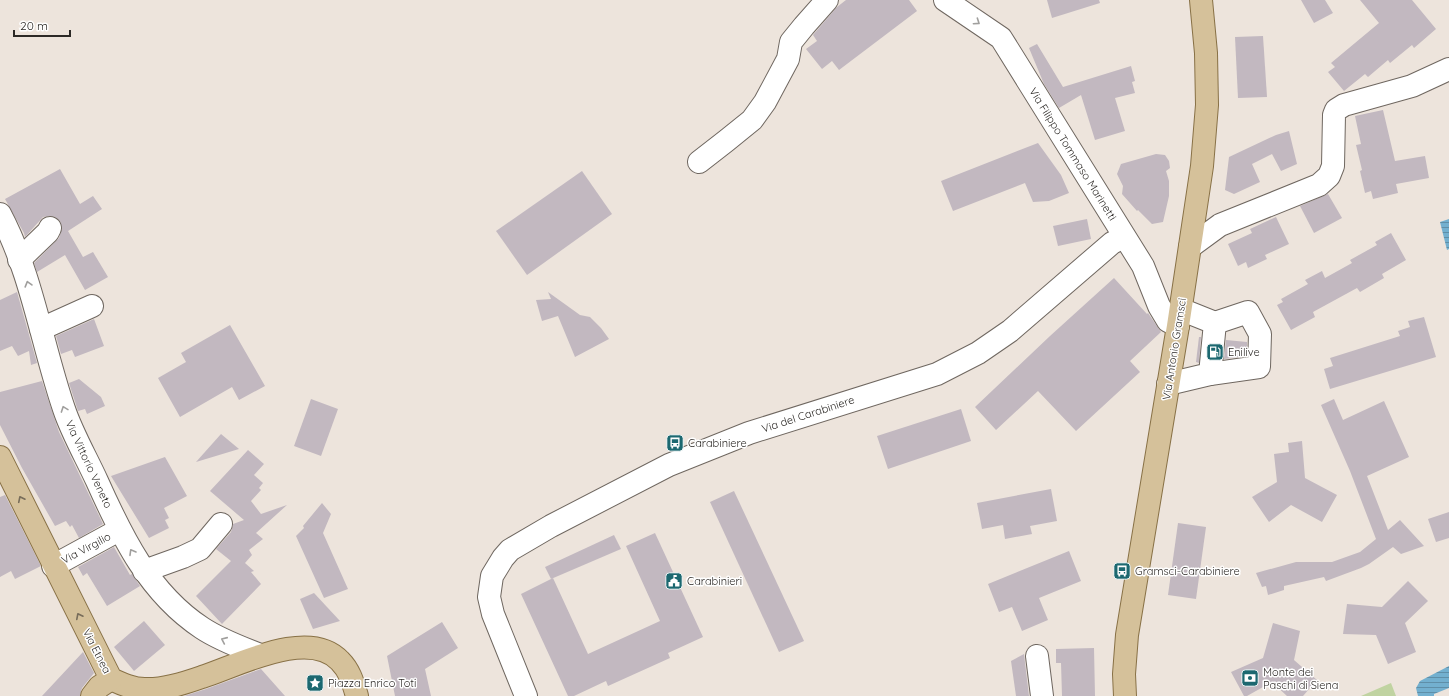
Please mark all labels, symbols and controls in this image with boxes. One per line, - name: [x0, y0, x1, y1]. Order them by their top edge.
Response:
- scale bar: [14, 12, 70, 38]
- one-way arrow: [973, 17, 980, 24]
- text: 20 m: [20, 18, 48, 33]
- street label: Via Filippo Tommaso Marinetti: [1026, 85, 1120, 223]
- one-way arrow: [24, 281, 33, 288]
- street label: Via Antonio Gramsci: [1159, 297, 1189, 401]
- fuel station icon: Enilive: [1205, 342, 1225, 362]
- place label: Enilive: [1228, 345, 1260, 359]
- street label: Via del Carabiniere: [760, 392, 856, 436]
- one-way arrow: [61, 405, 69, 412]
- street label: Via Vittorio Veneto: [62, 418, 116, 511]
- bus stop icon: Carabiniere: [665, 433, 685, 453]
- place label: Carabiniere: [688, 436, 747, 450]
- one-way arrow: [18, 496, 26, 504]
- street label: Via Virgilio: [59, 529, 113, 567]
- one-way arrow: [129, 549, 136, 556]
- bus stop icon: Gramsci-Carabiniere: [1112, 561, 1132, 581]
- place label: Gramsci-Carabiniere: [1135, 564, 1240, 578]
- public building icon: Carabinieri: [664, 571, 684, 591]
- place label: Carabinieri: [687, 574, 742, 588]
- one-way arrow: [76, 612, 84, 620]
- street label: Via Etnea: [80, 626, 114, 676]
- one-way arrow: [221, 637, 228, 645]
- place label: Monte dei Paschi di Siena: [1263, 665, 1338, 692]
- bank icon: Monte dei Paschi di Siena: [1240, 668, 1260, 688]
- place icon: Piazza Enrico Toti: [305, 673, 325, 693]
- place label: Piazza Enrico Toti: [328, 676, 416, 690]

